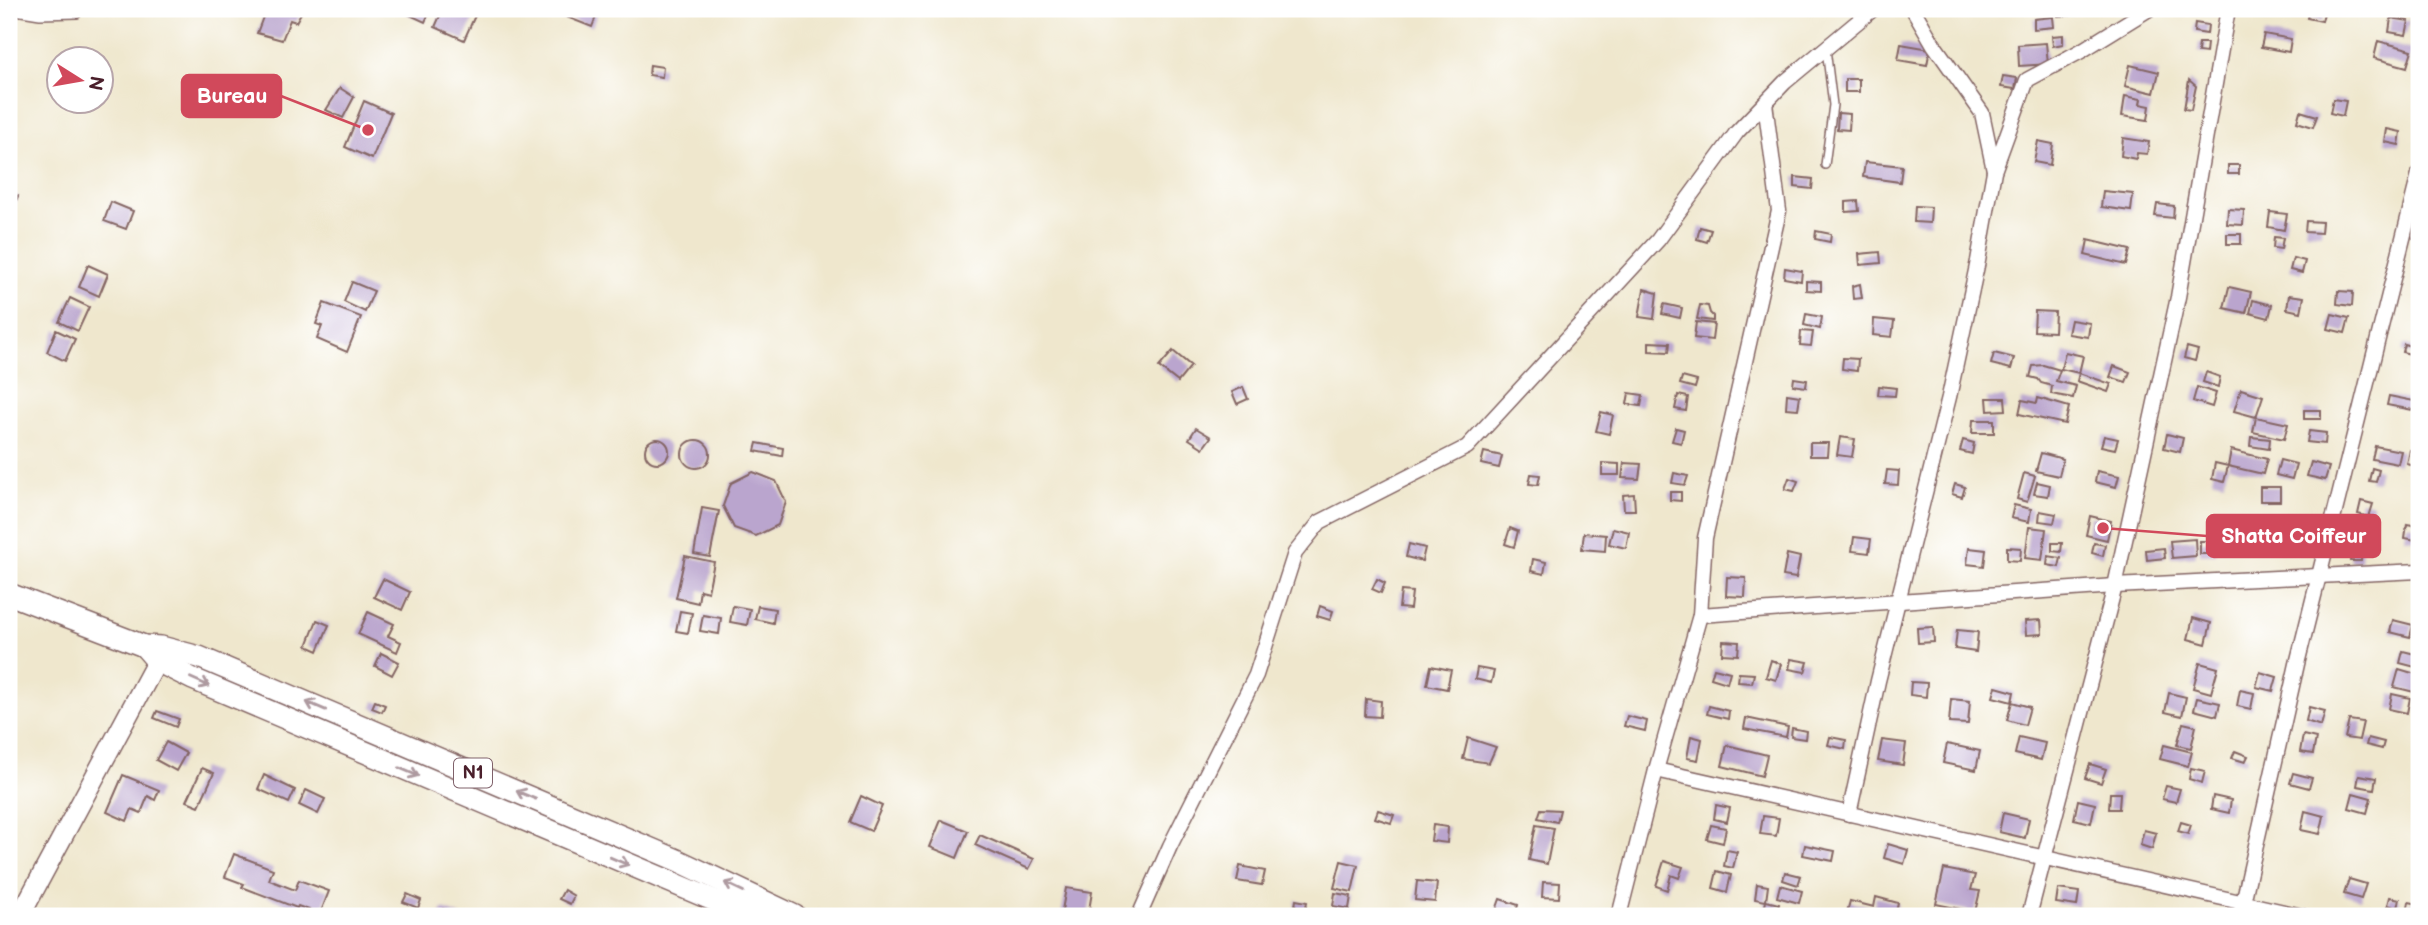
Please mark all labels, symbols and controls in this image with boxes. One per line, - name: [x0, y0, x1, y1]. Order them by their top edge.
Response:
- north arrow: [46, 46, 116, 116]
- text: N: [83, 74, 108, 92]
- callout: Bureau: [182, 75, 281, 117]
- text: Bureau: [197, 84, 267, 109]
- callout: Shatta Coiffeur: [2207, 515, 2380, 557]
- text: Shatta Coiffeur: [2222, 524, 2367, 549]
- one-way arrow: [189, 676, 211, 689]
- one-way arrow: [306, 699, 328, 712]
- road number: N1: [454, 758, 492, 788]
- one-way arrow: [398, 766, 420, 779]
- one-way arrow: [515, 788, 537, 801]
- one-way arrow: [607, 855, 629, 868]
- one-way arrow: [724, 880, 745, 893]

